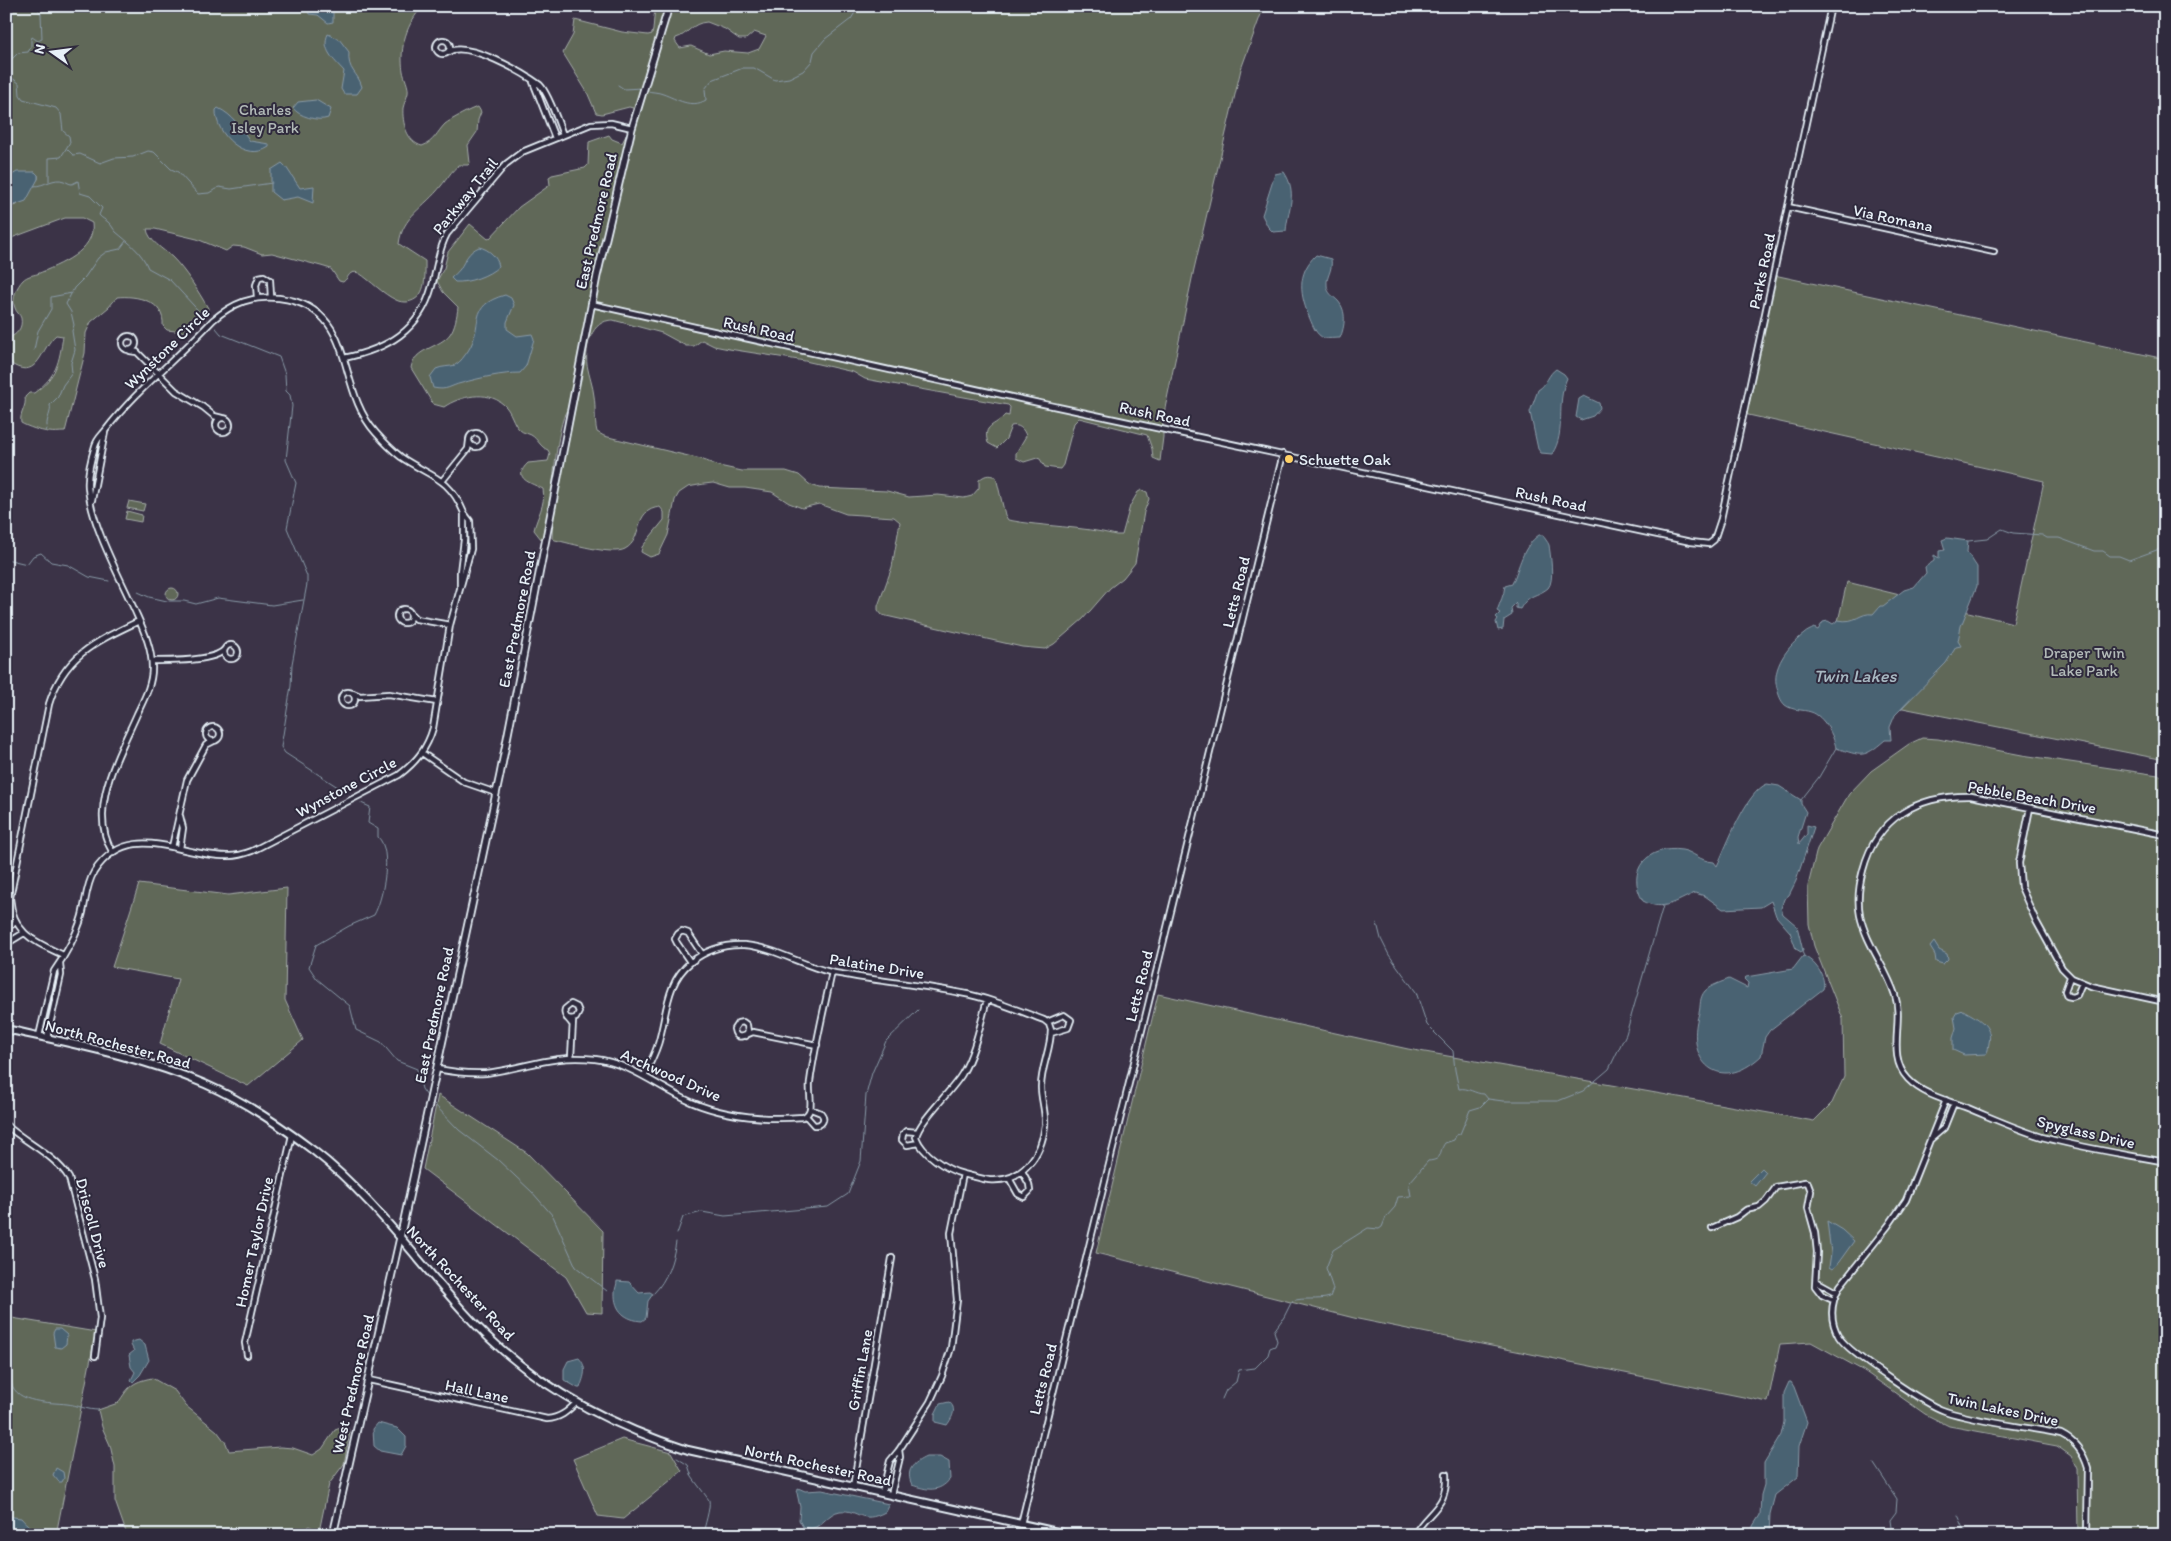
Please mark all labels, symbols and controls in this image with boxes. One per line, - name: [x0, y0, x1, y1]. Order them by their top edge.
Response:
- north arrow: [28, 28, 78, 78]
- text: N: [30, 42, 49, 56]
- park label: Charles Isley Park: [231, 100, 299, 137]
- street label: East Predmore Road: [571, 151, 621, 291]
- street label: Parkway Trail: [428, 153, 502, 238]
- street label: Via Romana: [1851, 200, 1935, 236]
- street label: Parks Road: [1745, 231, 1779, 311]
- street label: Wynstone Circle: [120, 303, 214, 393]
- street label: Rush Road: [722, 312, 797, 346]
- street label: Rush Road: [1118, 397, 1193, 431]
- place label: Schuette Oak: [1299, 450, 1392, 469]
- marker: Schuette Oak: [1283, 453, 1295, 465]
- street label: Rush Road: [1514, 482, 1589, 516]
- street label: East Predmore Road: [494, 549, 540, 689]
- street label: Letts Road: [1218, 554, 1254, 630]
- park label: Draper Twin Lake Park: [2043, 643, 2125, 680]
- water label: Twin Lakes: [1814, 665, 1897, 687]
- street label: Wynstone Circle: [293, 753, 399, 821]
- street label: Pebble Beach Drive: [1966, 776, 2098, 818]
- street label: East Predmore Road: [410, 945, 458, 1085]
- street label: Letts Road: [1121, 948, 1157, 1024]
- street label: Palatine Drive: [828, 949, 926, 983]
- street label: North Rochester Road: [43, 1015, 193, 1073]
- street label: Archwood Drive: [618, 1044, 724, 1106]
- street label: Spyglass Drive: [2035, 1111, 2137, 1153]
- street label: Homer Taylor Drive: [231, 1175, 277, 1309]
- street label: Driscoll Drive: [72, 1176, 114, 1270]
- street label: North Rochester Road: [403, 1222, 519, 1345]
- street label: West Predmore Road: [328, 1312, 378, 1456]
- street label: Griffin Lane: [844, 1328, 877, 1412]
- street label: Letts Road: [1025, 1341, 1061, 1417]
- street label: Hall Lane: [443, 1375, 511, 1407]
- street label: Twin Lakes Drive: [1946, 1388, 2060, 1430]
- street label: North Rochester Road: [743, 1440, 894, 1490]

